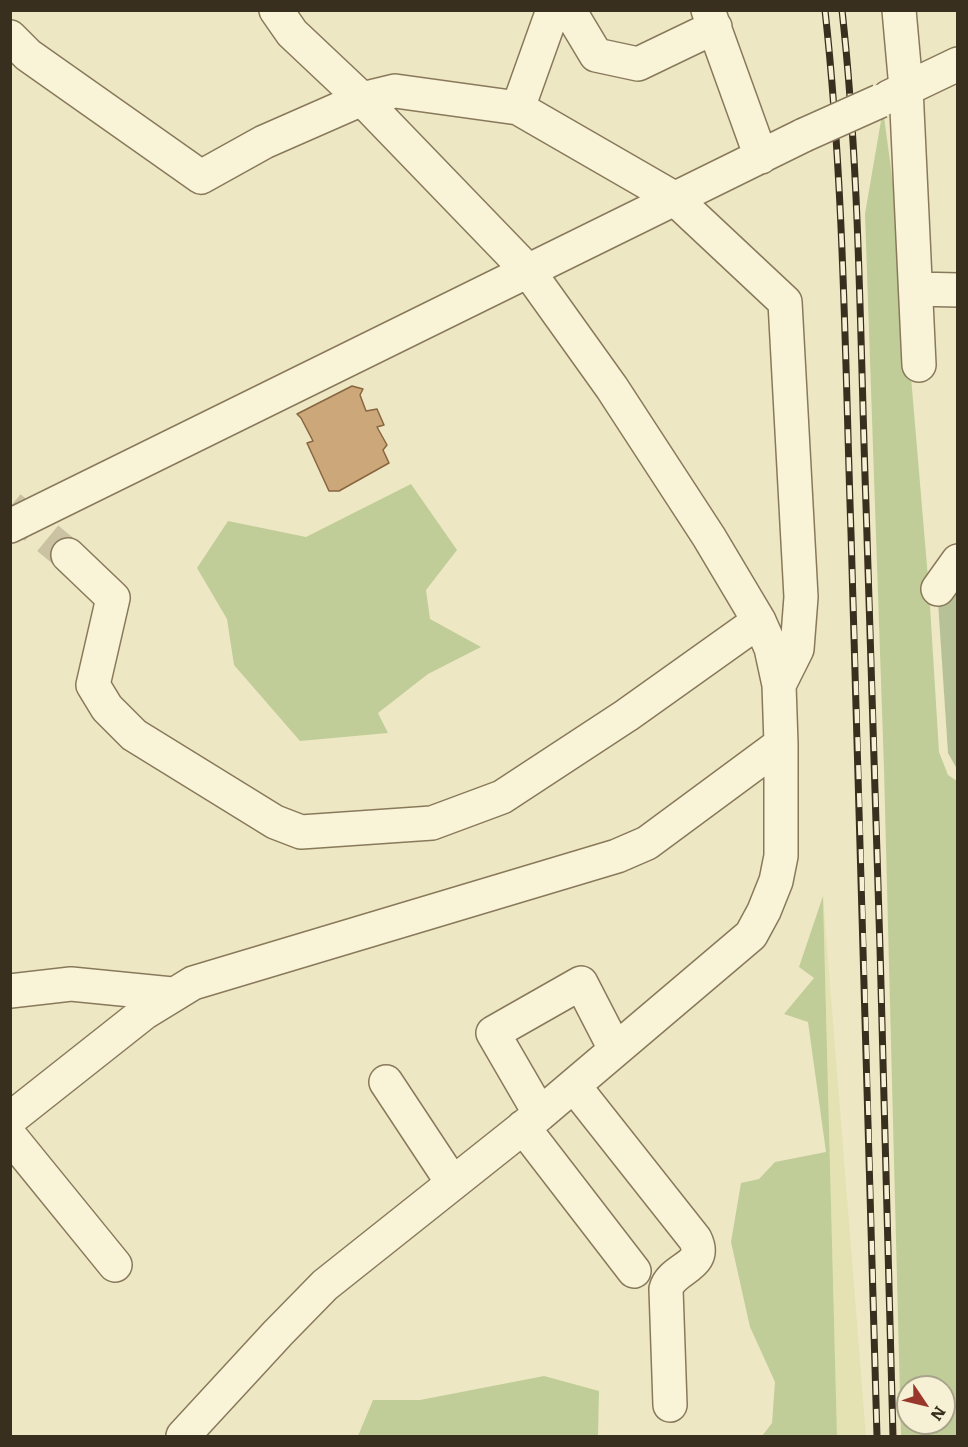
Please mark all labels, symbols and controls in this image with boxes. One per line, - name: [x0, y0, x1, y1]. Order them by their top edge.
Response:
- north arrow: [896, 1375, 956, 1435]
- text: N: [925, 1402, 953, 1427]

